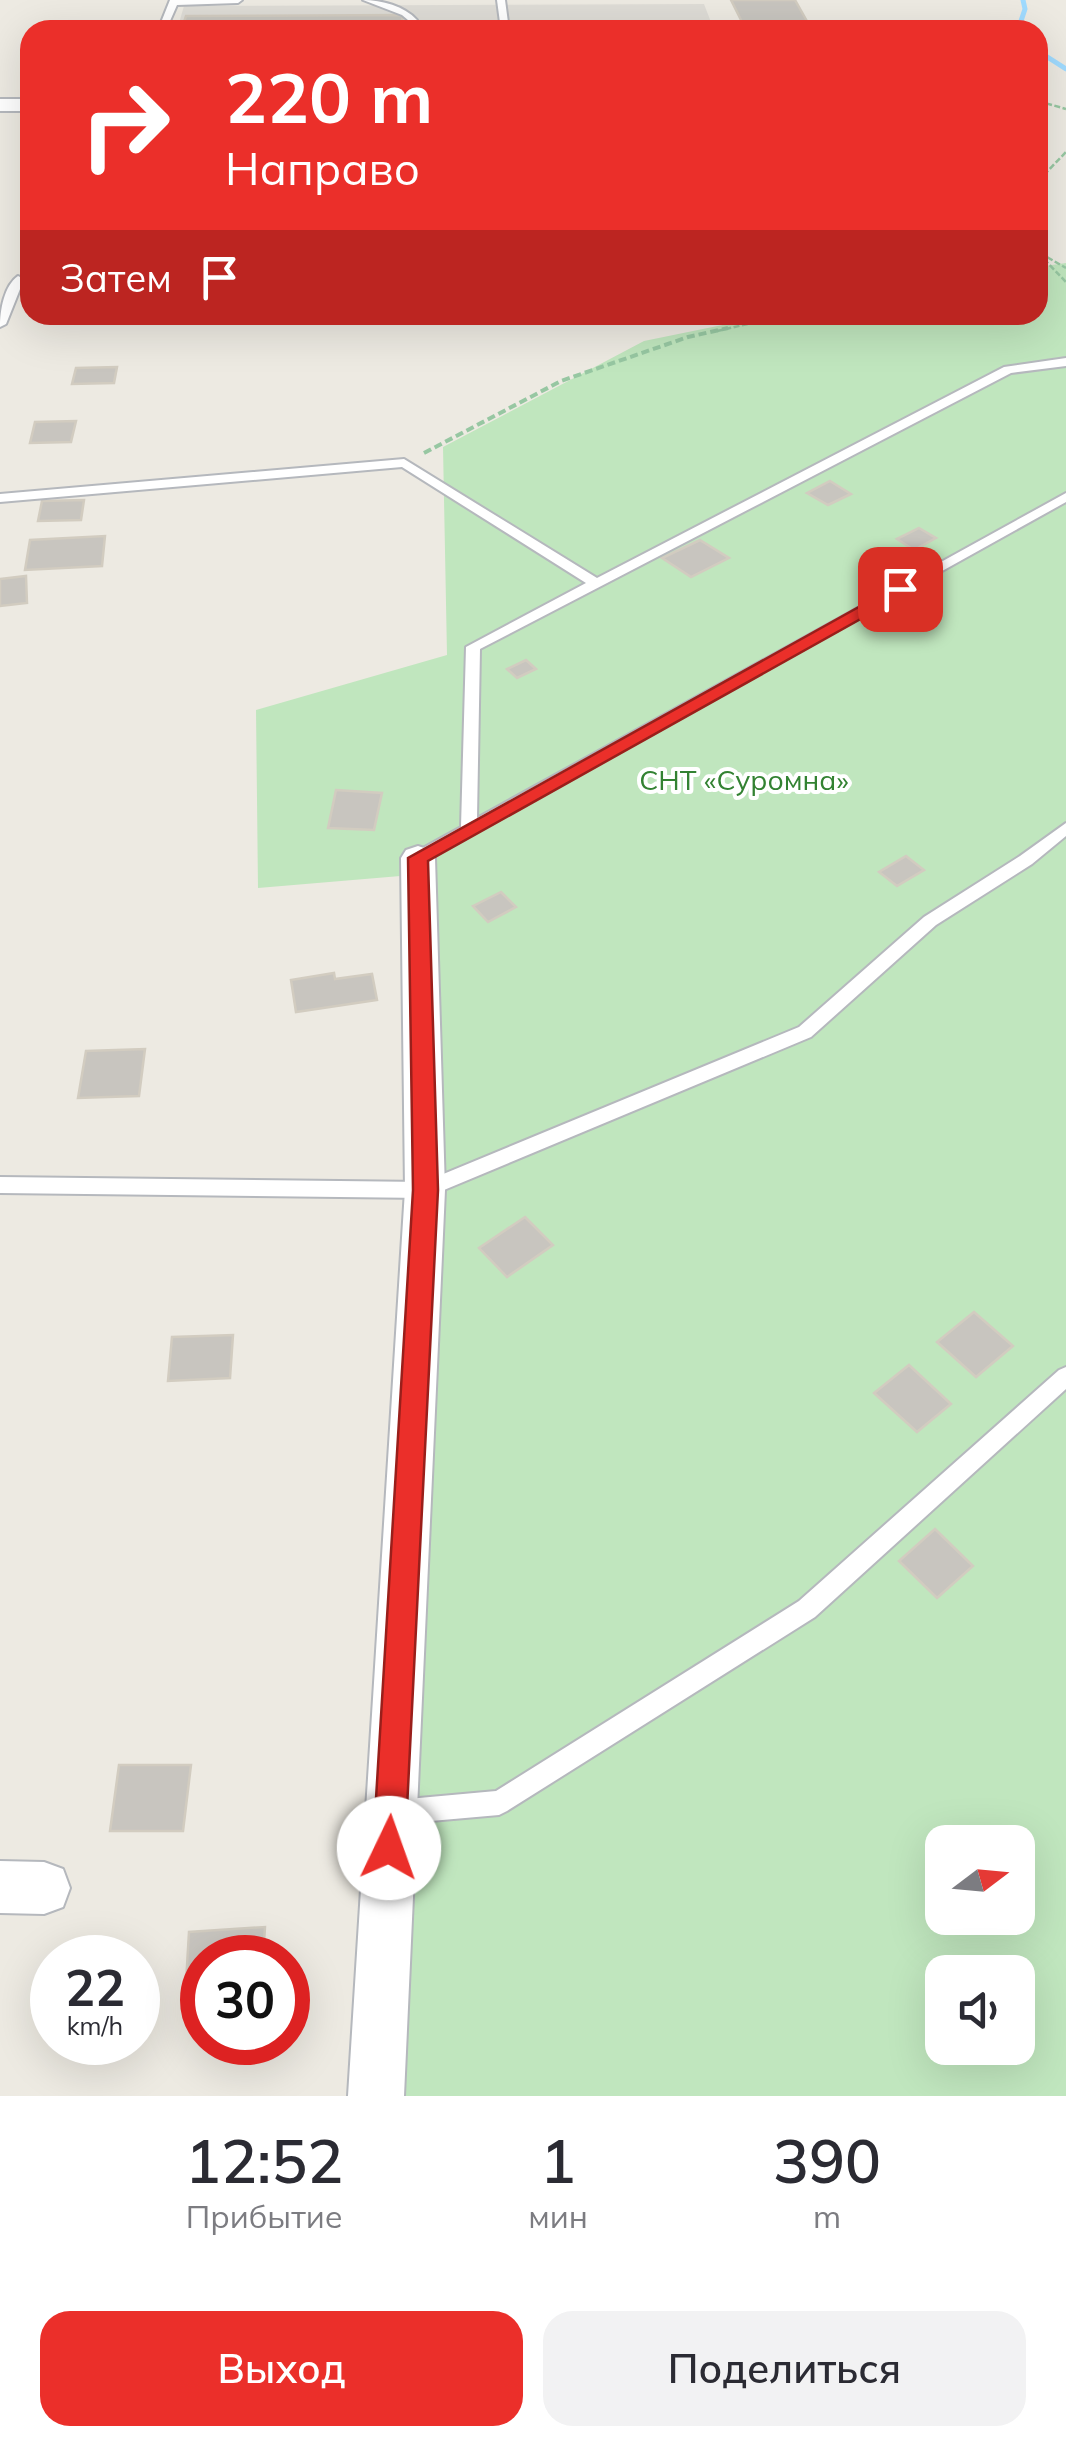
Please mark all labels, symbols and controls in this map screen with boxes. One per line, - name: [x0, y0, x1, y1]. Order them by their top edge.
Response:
- text: 220 m: [225, 53, 433, 141]
- icon: right: [60, 60, 190, 190]
- text: Направо: [225, 140, 420, 196]
- icon: arrive: [192, 250, 247, 305]
- text: Затем: [60, 254, 172, 302]
- pin: [858, 547, 943, 632]
- icon: arrive: [873, 562, 928, 617]
- park label: СНТ «Суромна»: [639, 762, 849, 797]
- position arrow: [337, 1796, 441, 1900]
- north arrow: [925, 1825, 1035, 1935]
- map controls: [925, 1825, 1035, 2065]
- speed limit sign: 30: [180, 1935, 310, 2065]
- button: sound: [925, 1955, 1035, 2065]
- text: 22: [65, 1956, 125, 2019]
- text: km/h: [67, 2010, 123, 2041]
- text: 12:52: [185, 2123, 343, 2198]
- text: 1: [540, 2123, 576, 2198]
- text: 390: [773, 2123, 881, 2198]
- text: Прибытие: [186, 2196, 343, 2236]
- text: мин: [528, 2196, 588, 2236]
- text: m: [813, 2196, 841, 2236]
- button: Выход: [40, 2311, 523, 2426]
- button: Поделиться: [543, 2311, 1026, 2426]

